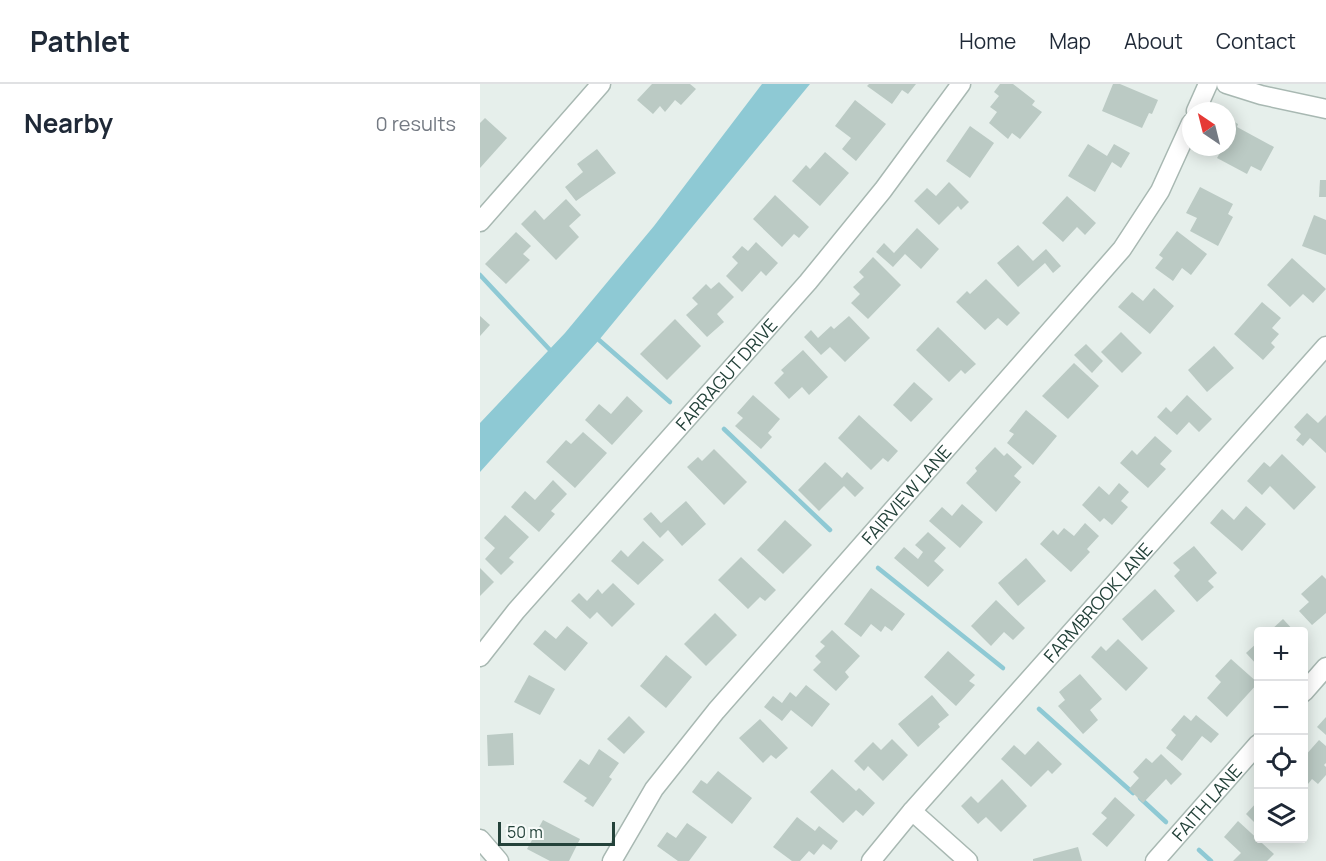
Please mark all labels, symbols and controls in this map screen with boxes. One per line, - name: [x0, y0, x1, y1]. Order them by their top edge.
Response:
- text: Pathlet: [30, 22, 130, 60]
- text: Home: [959, 27, 1016, 55]
- text: Map: [1049, 27, 1091, 55]
- text: About: [1124, 27, 1183, 55]
- text: Contact: [1216, 27, 1296, 55]
- north arrow: [1182, 102, 1236, 156]
- text: Nearby: [24, 105, 113, 141]
- text: 0 results: [376, 110, 456, 137]
- street label: FARRAGUT DRIVE: [670, 313, 782, 435]
- street label: FAIRVIEW LANE: [856, 440, 956, 549]
- street label: FARMBROOK LANE: [1038, 537, 1157, 667]
- map controls: [1254, 627, 1308, 843]
- button: +: [1254, 627, 1308, 681]
- button: −: [1254, 681, 1308, 735]
- button: locate: [1254, 735, 1308, 789]
- street label: FAITH LANE: [1166, 759, 1247, 846]
- button: layers: [1254, 789, 1308, 843]
- scale bar: [498, 819, 615, 846]
- text: 50 m: [507, 821, 543, 843]

